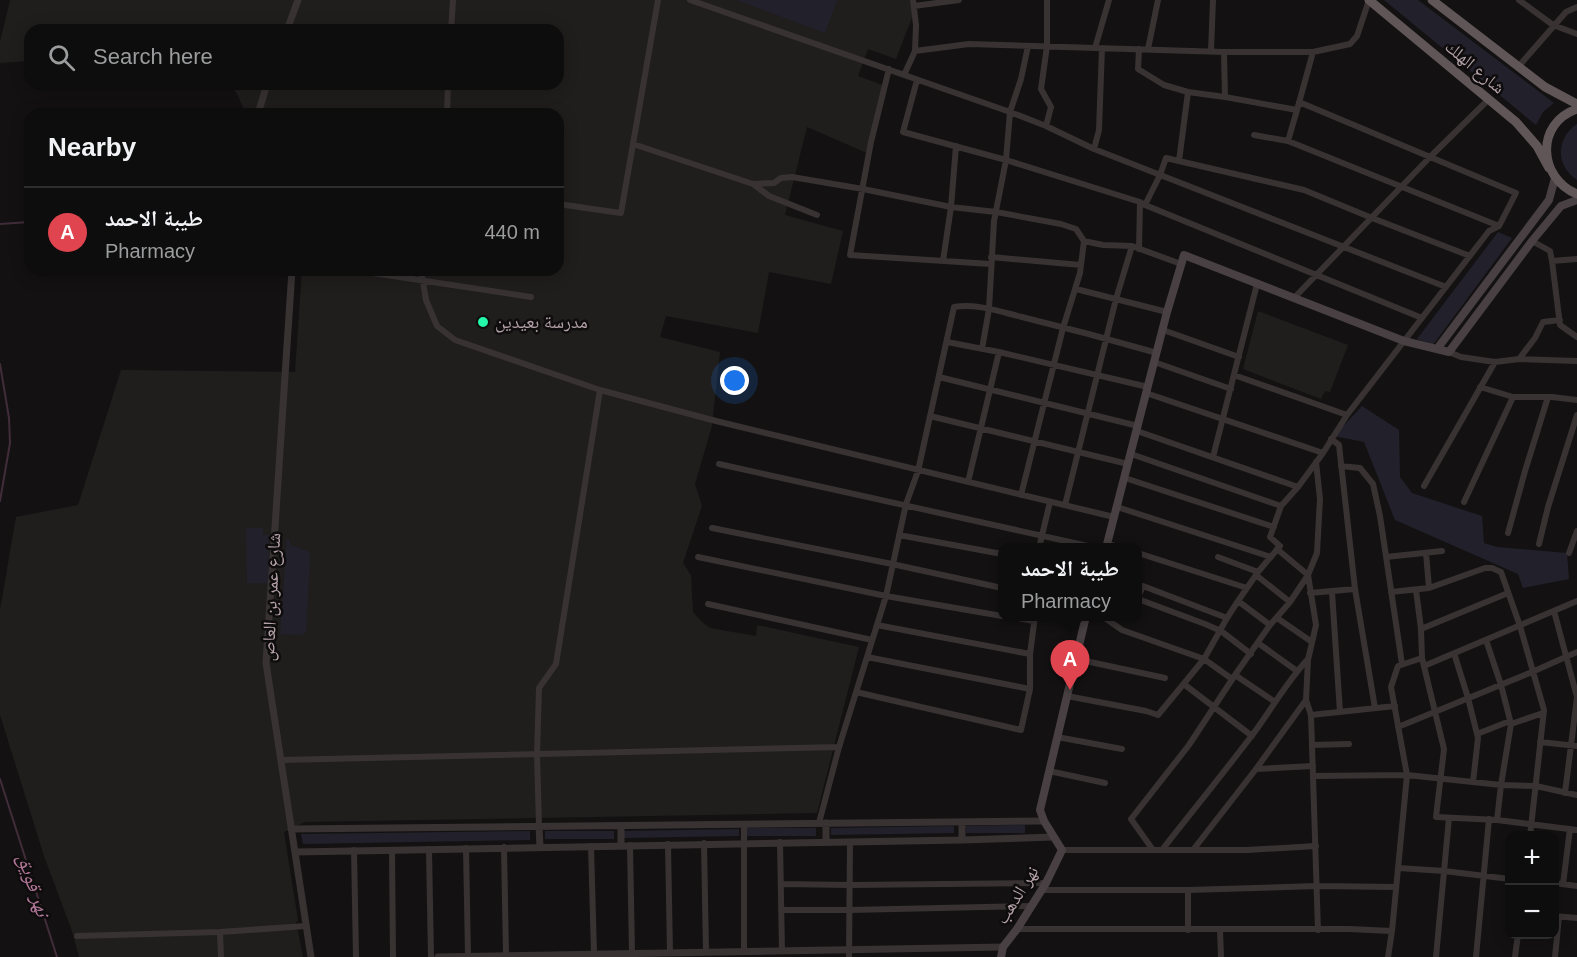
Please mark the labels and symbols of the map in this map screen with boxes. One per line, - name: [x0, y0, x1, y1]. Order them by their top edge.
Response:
- street label: شارع الهلك: [1440, 36, 1509, 99]
- place label: مدرسة بعيدين: [495, 312, 588, 333]
- marker: مدرسة بعيدين: [476, 315, 490, 329]
- your location: [720, 366, 749, 395]
- street label: شارع عمر بن العاص: [258, 532, 285, 662]
- pin: A: [1050, 640, 1090, 690]
- water label: نهر قويق: [12, 851, 55, 922]
- street label: نهر الدهب: [991, 862, 1043, 928]

